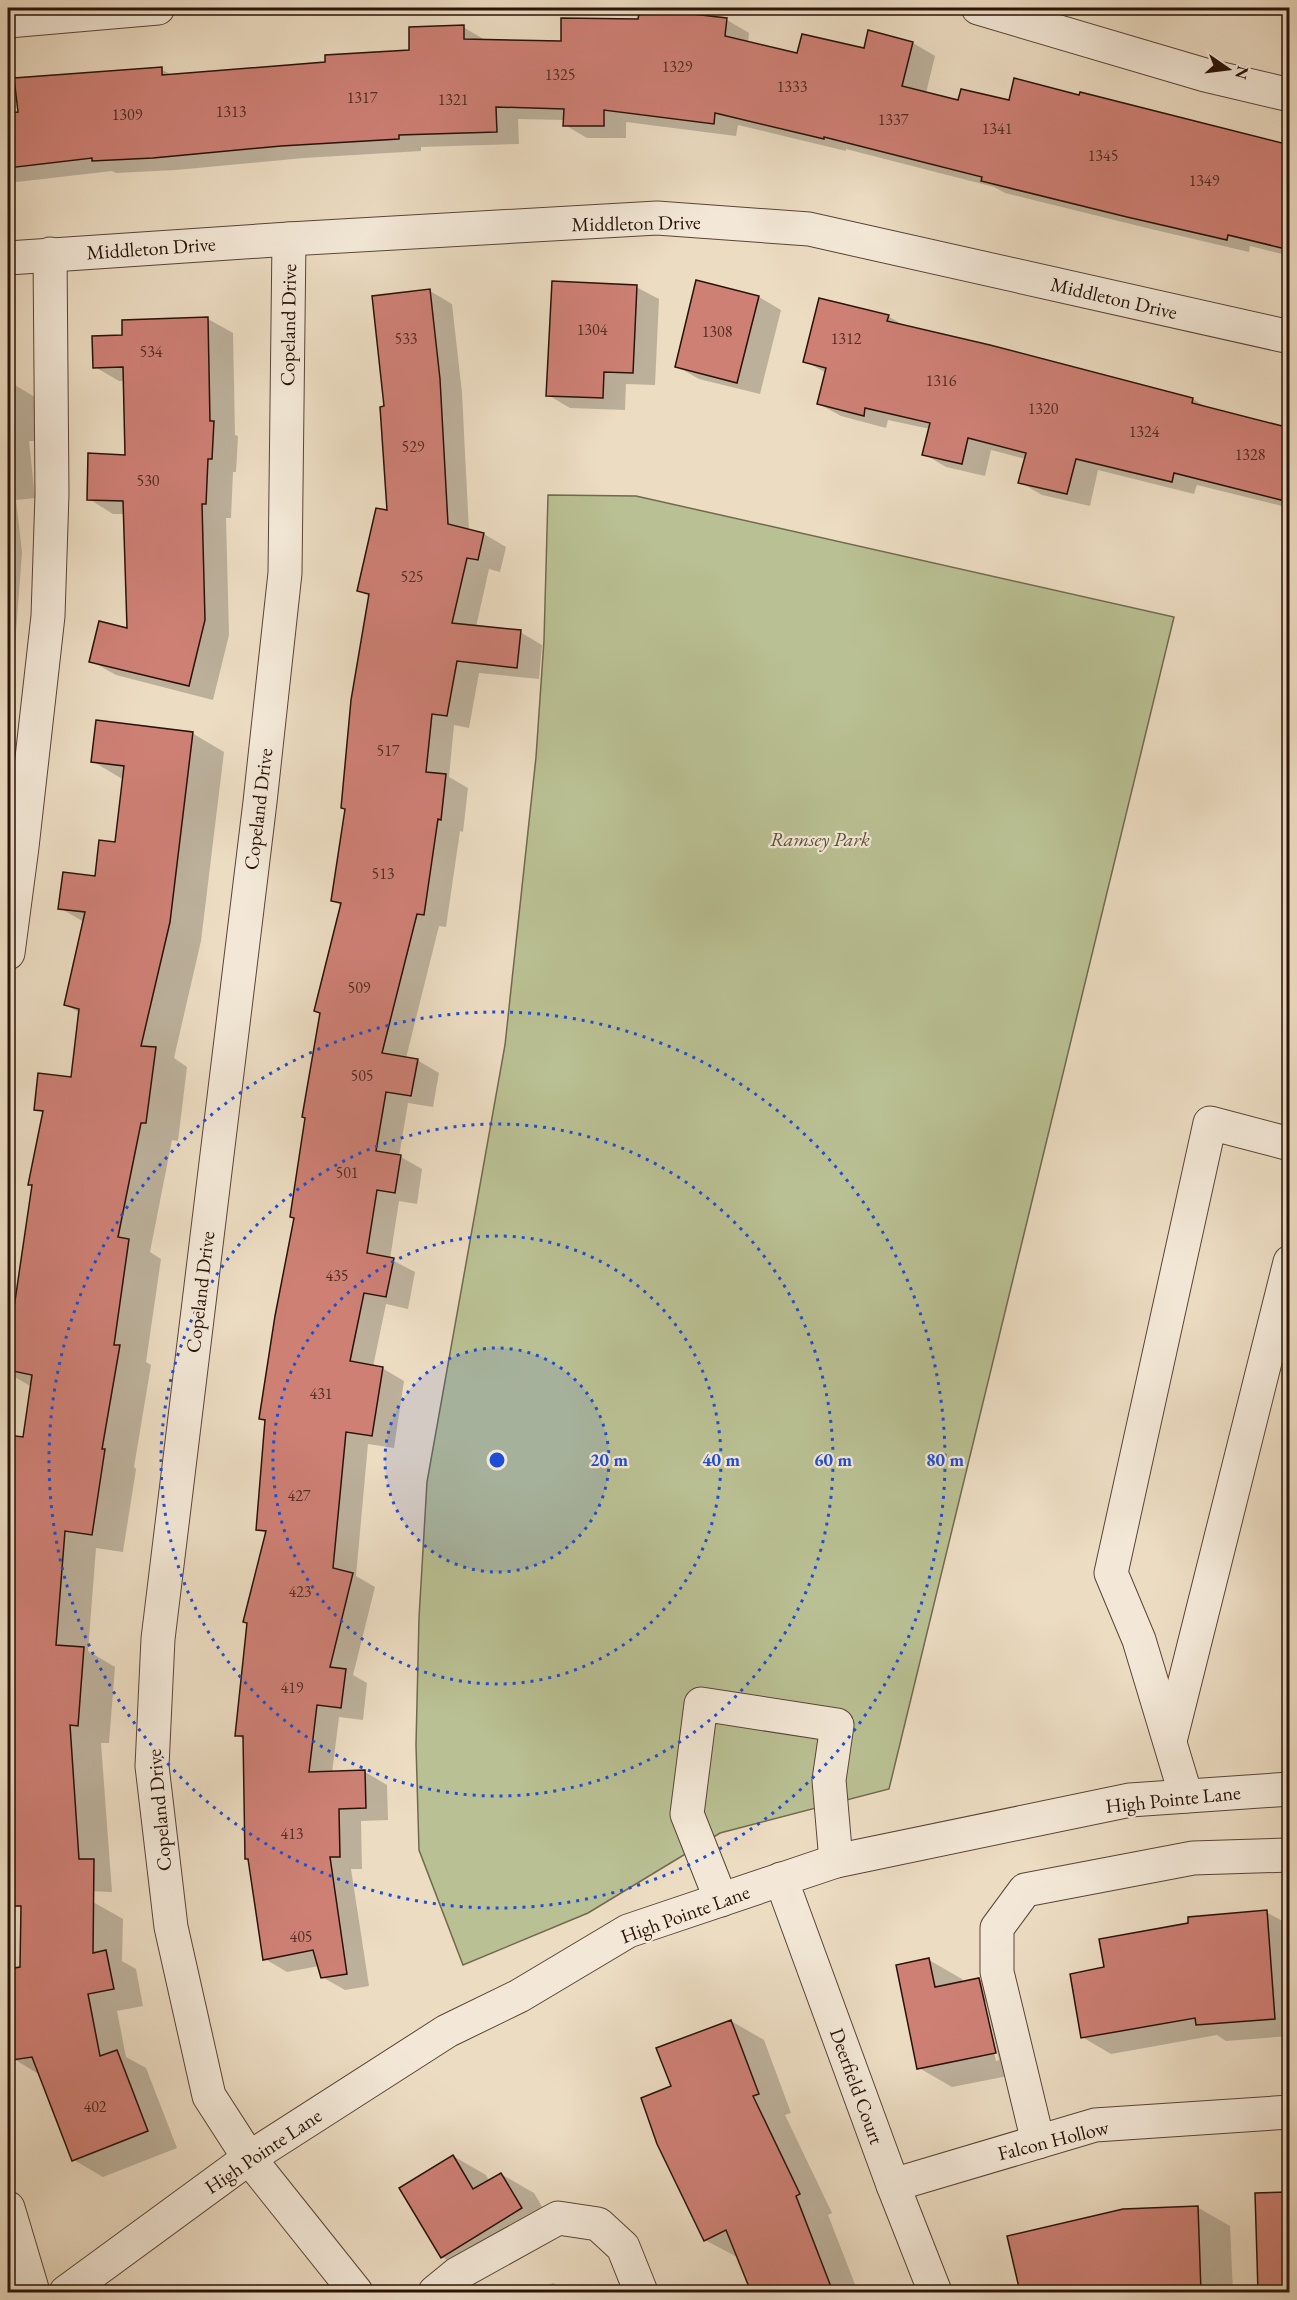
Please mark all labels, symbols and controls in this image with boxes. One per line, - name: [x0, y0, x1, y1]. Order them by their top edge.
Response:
- north arrow: [1198, 39, 1258, 99]
- house number: 1329: [662, 56, 693, 77]
- house number: 1325: [545, 64, 575, 85]
- text: N: [1230, 64, 1254, 81]
- house number: 1333: [777, 76, 808, 97]
- house number: 1317: [347, 87, 378, 108]
- house number: 1321: [438, 89, 468, 110]
- house number: 1313: [216, 101, 247, 122]
- house number: 1309: [112, 104, 143, 125]
- house number: 1337: [878, 109, 909, 130]
- house number: 1341: [982, 118, 1012, 139]
- house number: 1345: [1088, 145, 1118, 166]
- house number: 1349: [1189, 170, 1220, 191]
- street label: Middleton Drive: [571, 209, 701, 237]
- street label: Middleton Drive: [86, 231, 217, 265]
- street label: Copeland Drive: [274, 263, 302, 386]
- street label: Middleton Drive: [1048, 271, 1180, 325]
- house number: 1304: [577, 319, 608, 340]
- house number: 1308: [702, 321, 733, 342]
- house number: 533: [394, 328, 418, 349]
- house number: 1312: [831, 328, 862, 349]
- house number: 534: [139, 341, 163, 362]
- house number: 1316: [926, 370, 957, 391]
- house number: 1320: [1028, 398, 1059, 419]
- house number: 1324: [1129, 421, 1160, 442]
- house number: 529: [401, 436, 425, 457]
- house number: 1328: [1235, 444, 1266, 465]
- house number: 530: [136, 470, 160, 491]
- house number: 525: [400, 566, 424, 587]
- house number: 517: [376, 740, 400, 761]
- street label: Copeland Drive: [238, 746, 278, 871]
- park label: Ramsey Park: [770, 826, 870, 852]
- house number: 513: [371, 863, 395, 884]
- house number: 509: [347, 977, 371, 998]
- house number: 505: [350, 1065, 374, 1086]
- house number: 501: [335, 1162, 359, 1183]
- street label: Copeland Drive: [180, 1229, 220, 1354]
- house number: 435: [325, 1265, 349, 1286]
- house number: 431: [309, 1383, 333, 1404]
- text: 20 m: [590, 1448, 628, 1471]
- text: 40 m: [702, 1448, 740, 1471]
- text: 60 m: [814, 1448, 852, 1471]
- text: 80 m: [926, 1448, 964, 1471]
- centre of rings: [487, 1450, 507, 1470]
- house number: 427: [287, 1485, 311, 1506]
- house number: 423: [288, 1581, 312, 1602]
- house number: 419: [280, 1677, 304, 1698]
- street label: Copeland Drive: [141, 1748, 177, 1872]
- street label: High Pointe Lane: [1104, 1779, 1242, 1819]
- house number: 413: [280, 1823, 304, 1844]
- street label: High Pointe Lane: [617, 1879, 753, 1949]
- house number: 405: [289, 1926, 313, 1947]
- street label: Deerfield Court: [824, 2024, 890, 2148]
- house number: 402: [83, 2096, 107, 2117]
- street label: High Pointe Lane: [200, 2102, 327, 2200]
- street label: Falcon Hollow: [995, 2114, 1111, 2166]

